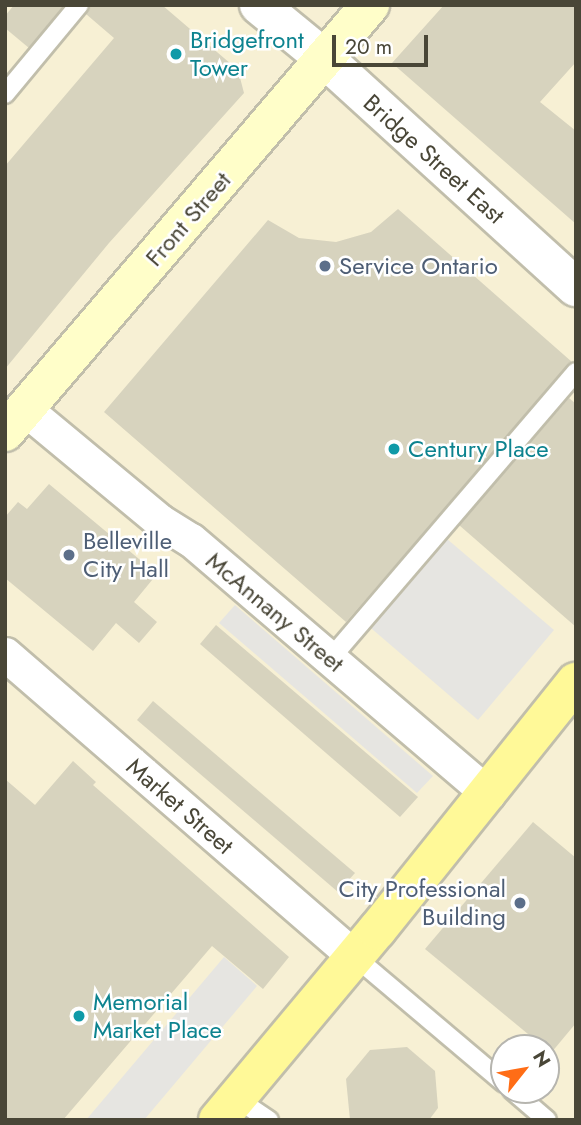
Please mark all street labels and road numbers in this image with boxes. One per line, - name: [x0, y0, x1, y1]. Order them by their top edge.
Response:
- street label: Bridge Street East: [358, 88, 510, 230]
- street label: Front Street: [139, 166, 237, 272]
- street label: McAnnany Street: [200, 546, 350, 678]
- street label: Market Street: [121, 752, 239, 860]

